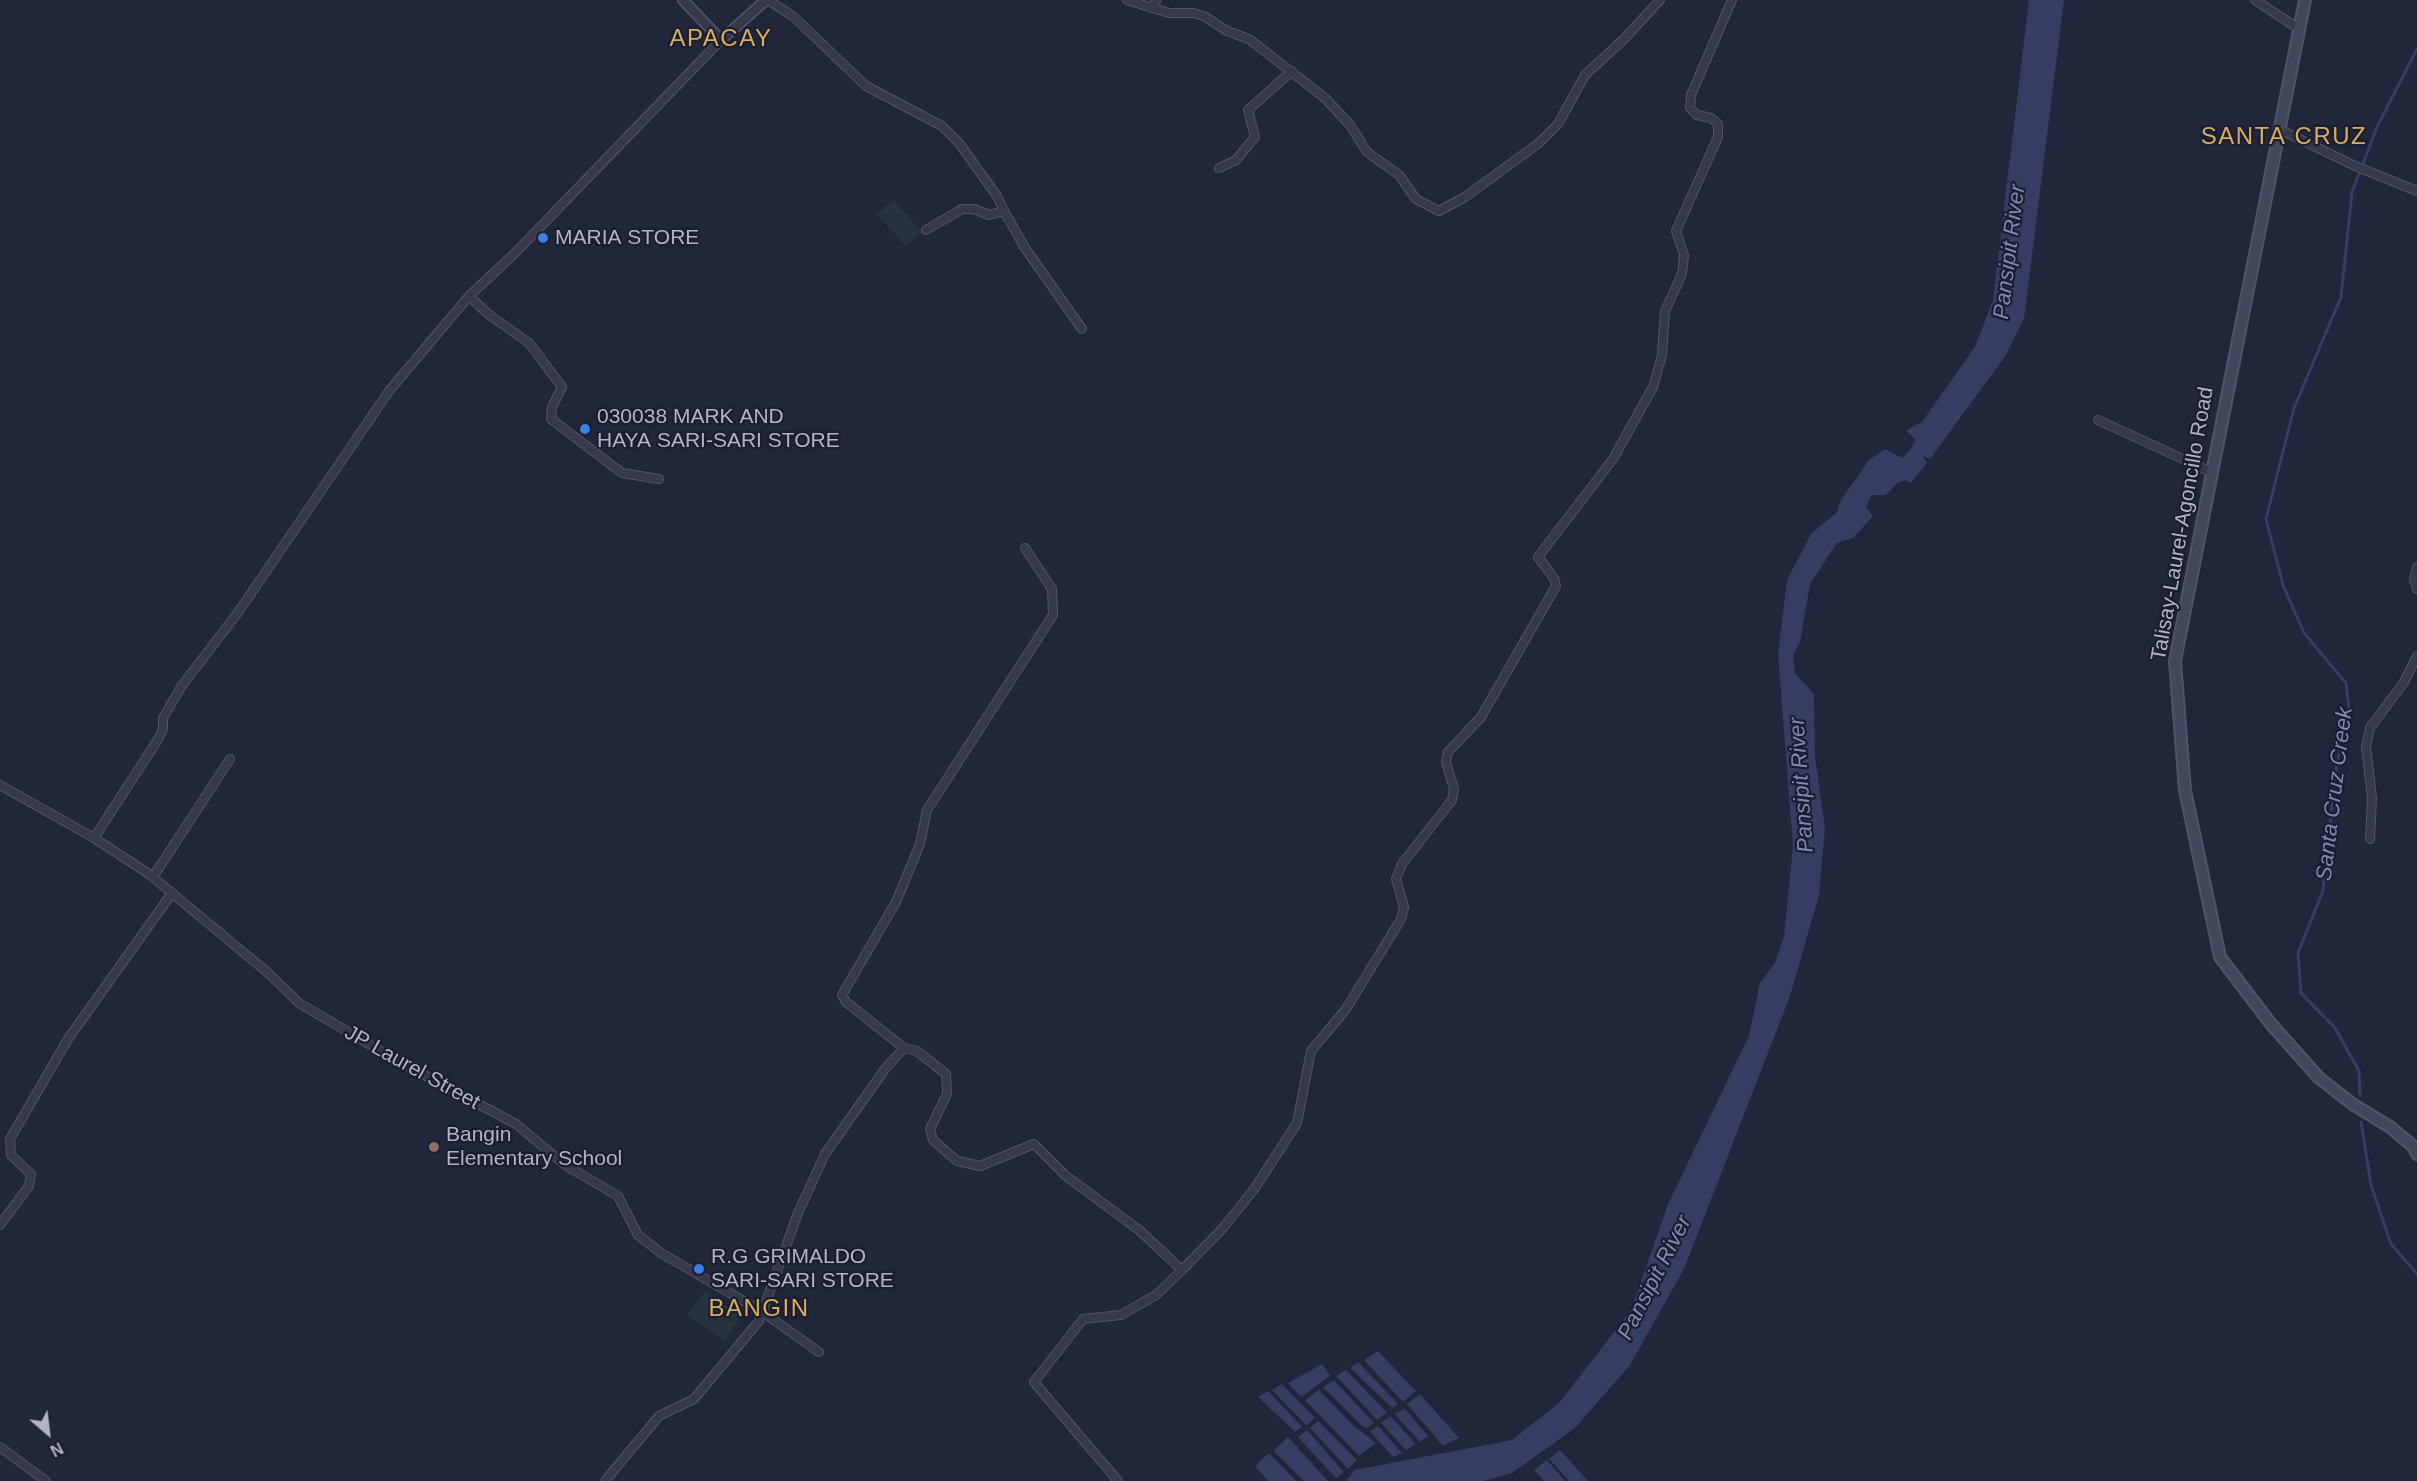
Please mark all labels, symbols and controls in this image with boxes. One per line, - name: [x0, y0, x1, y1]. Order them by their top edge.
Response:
- district label: APACAY: [670, 25, 772, 53]
- district label: SANTA CRUZ: [2201, 123, 2367, 151]
- water label: Pansipit River: [1989, 183, 2031, 321]
- place label: MARIA STORE: [555, 225, 699, 251]
- marker: MARIA STORE: [536, 231, 550, 245]
- street label: Talisay-Laurel-Agoncillo Road: [2146, 385, 2220, 663]
- place label: 030038 MARK AND HAYA SARI-SARI STORE: [597, 404, 840, 454]
- marker: 030038 MARK AND HAYA SARI-SARI STORE: [578, 422, 592, 436]
- water label: Santa Cruz Creek: [2311, 706, 2359, 882]
- water label: Pansipit River: [1784, 716, 1820, 854]
- street label: JP Laurel Street: [340, 1020, 484, 1116]
- place label: Bangin Elementary School: [446, 1122, 622, 1172]
- marker: Bangin Elementary School: [427, 1140, 441, 1154]
- water label: Pansipit River: [1612, 1212, 1698, 1344]
- place label: R.G GRIMALDO SARI-SARI STORE: [711, 1244, 894, 1294]
- marker: R.G GRIMALDO SARI-SARI STORE: [692, 1262, 706, 1276]
- district label: BANGIN: [708, 1295, 810, 1323]
- north arrow: [18, 1403, 78, 1463]
- text: N: [48, 1439, 66, 1460]

